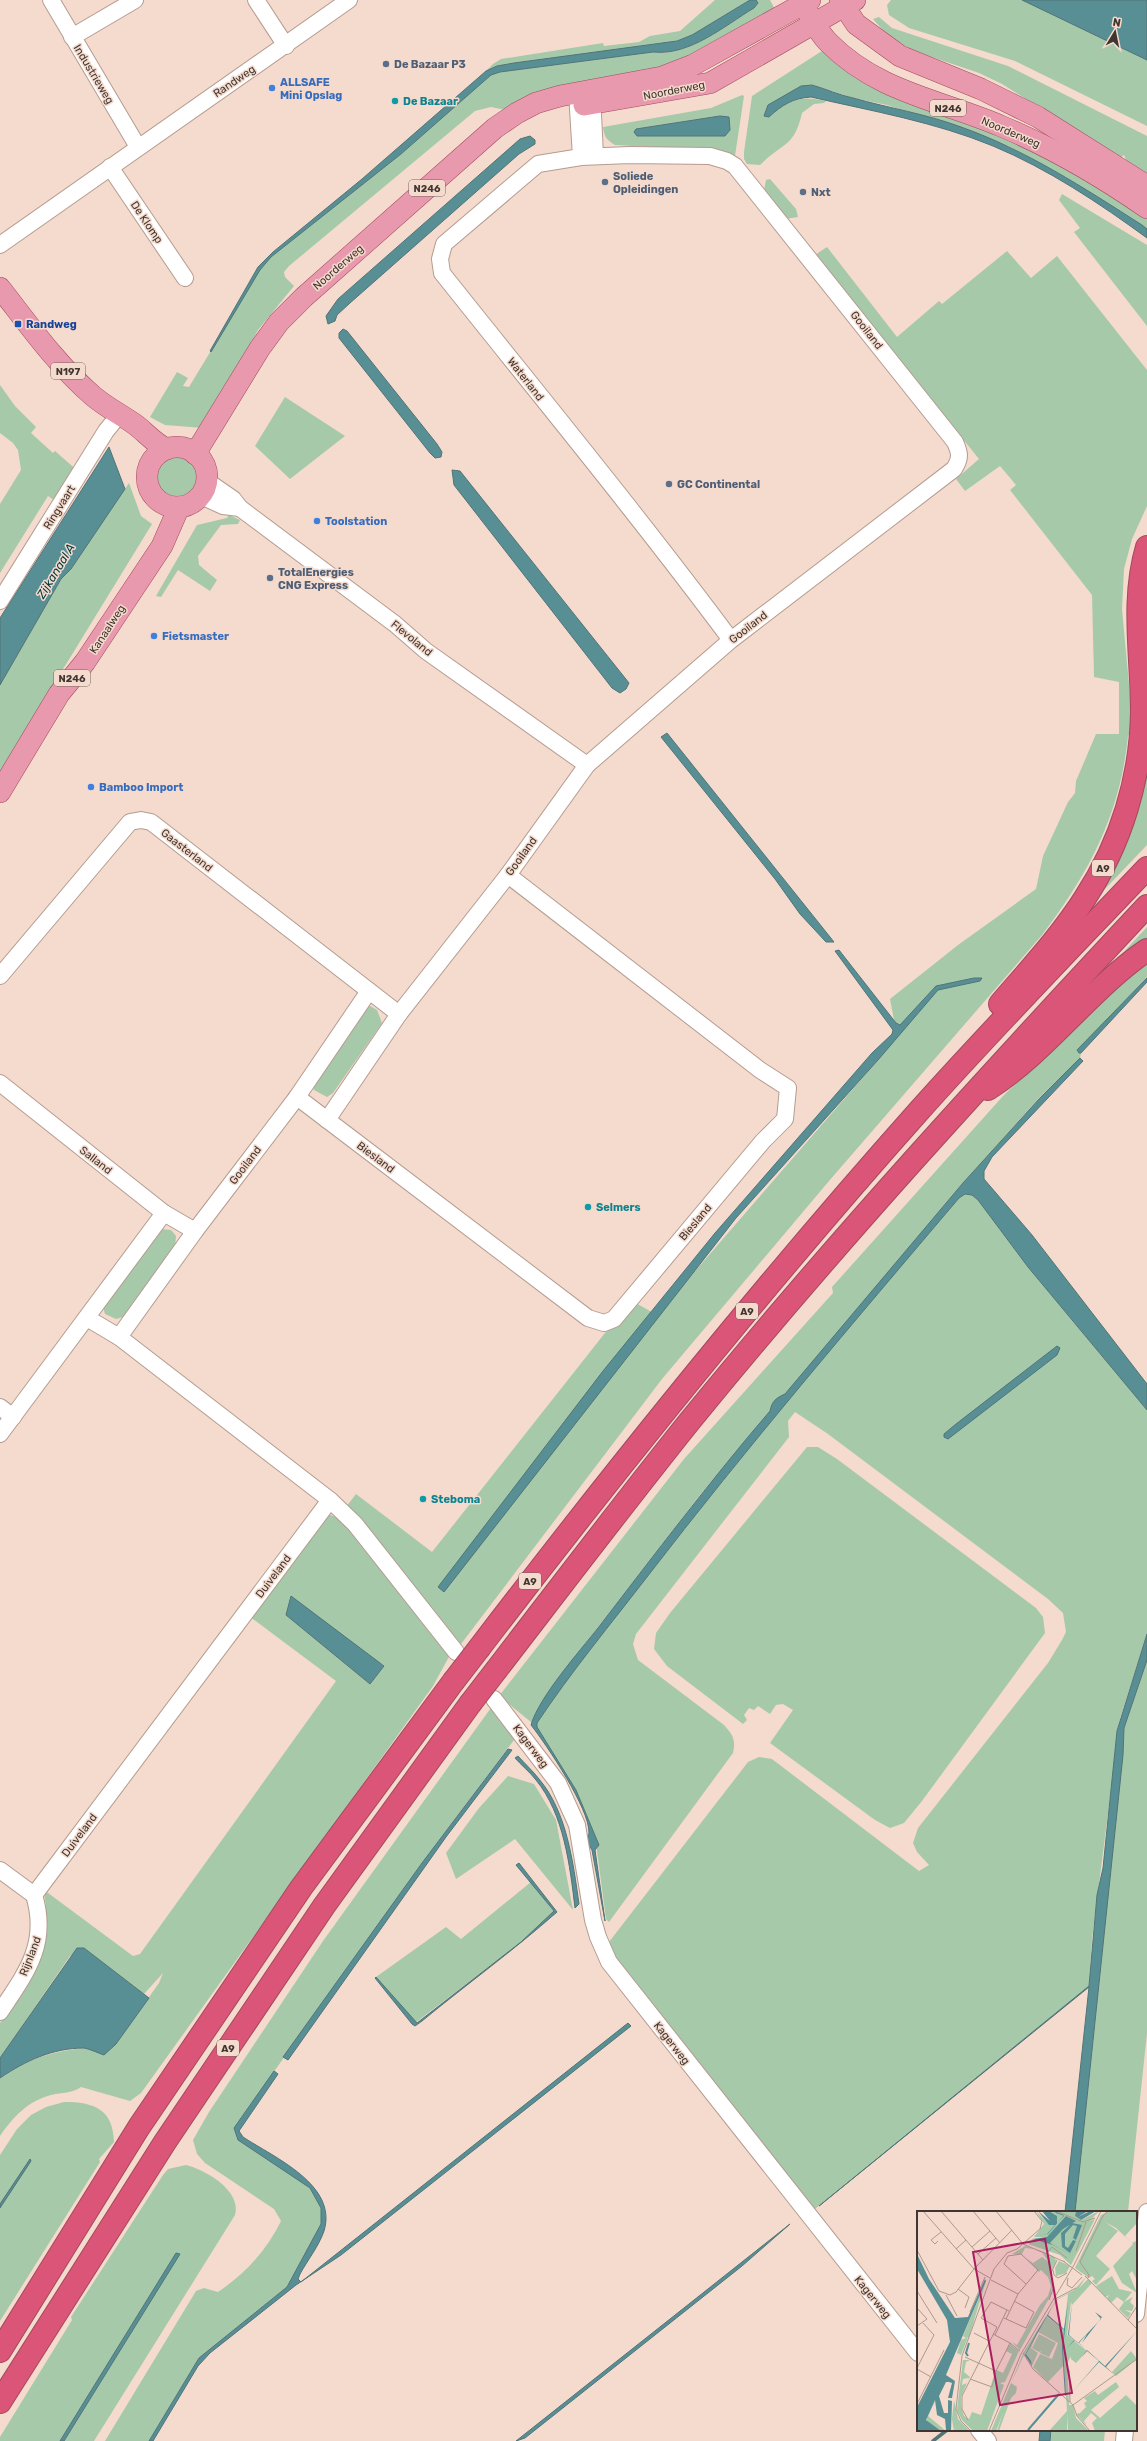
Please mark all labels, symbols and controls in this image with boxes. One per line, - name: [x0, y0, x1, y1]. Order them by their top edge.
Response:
- north arrow: [1095, 12, 1135, 52]
- text: N: [1112, 16, 1122, 30]
- street label: Industrieweg: [71, 42, 116, 106]
- place label: De Bazaar P3: [394, 58, 466, 71]
- marker: De Bazaar P3: [381, 59, 391, 69]
- street label: Randweg: [211, 63, 258, 100]
- place label: ALLSAFE Mini Opslag: [280, 76, 342, 102]
- street label: Noorderweg: [642, 78, 706, 103]
- marker: ALLSAFE Mini Opslag: [267, 83, 277, 93]
- place label: De Bazaar: [403, 95, 458, 108]
- marker: De Bazaar: [390, 96, 400, 106]
- road number: N246: [930, 100, 966, 116]
- street label: Noorderweg: [979, 114, 1042, 151]
- place label: Soliede Opleidingen: [613, 170, 678, 196]
- marker: Soliede Opleidingen: [600, 177, 610, 187]
- road number: N246: [409, 180, 445, 196]
- place label: Nxt: [811, 186, 831, 199]
- marker: Nxt: [798, 187, 808, 197]
- street label: De Klomp: [128, 199, 165, 246]
- street label: Noorderweg: [310, 242, 366, 293]
- street label: Gooiland: [848, 309, 886, 352]
- place label: Randweg: [26, 318, 77, 331]
- marker: Randweg: [13, 319, 23, 329]
- street label: Waterland: [505, 355, 546, 403]
- road number: N197: [51, 363, 85, 379]
- place label: GC Continental: [677, 478, 760, 491]
- marker: GC Continental: [664, 479, 674, 489]
- street label: Ringvaart: [41, 482, 78, 532]
- place label: Toolstation: [325, 515, 387, 528]
- marker: Toolstation: [312, 516, 322, 526]
- water label: Zijkanaal A: [34, 541, 78, 602]
- place label: TotalEnergies CNG Express: [278, 566, 354, 592]
- marker: TotalEnergies CNG Express: [265, 573, 275, 583]
- street label: Kanaalweg: [87, 602, 128, 656]
- street label: Gooiland: [727, 608, 770, 646]
- street label: Flevoland: [388, 618, 435, 659]
- place label: Fietsmaster: [162, 630, 229, 643]
- marker: Fietsmaster: [149, 631, 159, 641]
- road number: N246: [54, 670, 90, 686]
- place label: Bamboo Import: [99, 781, 183, 794]
- marker: Bamboo Import: [86, 782, 96, 792]
- street label: Gaasterland: [158, 826, 215, 875]
- street label: Gooiland: [503, 834, 540, 878]
- road number: A9: [1092, 860, 1114, 876]
- street label: Biesland: [354, 1139, 397, 1176]
- street label: Salland: [77, 1144, 114, 1177]
- street label: Gooiland: [227, 1144, 264, 1187]
- place label: Selmers: [596, 1201, 641, 1214]
- street label: Biesland: [676, 1201, 714, 1243]
- marker: Selmers: [583, 1202, 593, 1212]
- road number: A9: [736, 1303, 758, 1319]
- place label: Steboma: [431, 1493, 480, 1506]
- marker: Steboma: [418, 1494, 428, 1504]
- street label: Duiveland: [253, 1552, 294, 1601]
- road number: A9: [519, 1573, 541, 1589]
- street label: Kagerweg: [510, 1722, 551, 1771]
- street label: Duiveland: [59, 1811, 100, 1860]
- street label: Rijnland: [17, 1935, 44, 1978]
- street label: Kagerweg: [651, 2019, 692, 2067]
- road number: A9: [217, 2040, 239, 2056]
- inset map: [917, 2211, 1137, 2431]
- street label: Kagerweg: [852, 2273, 894, 2321]

